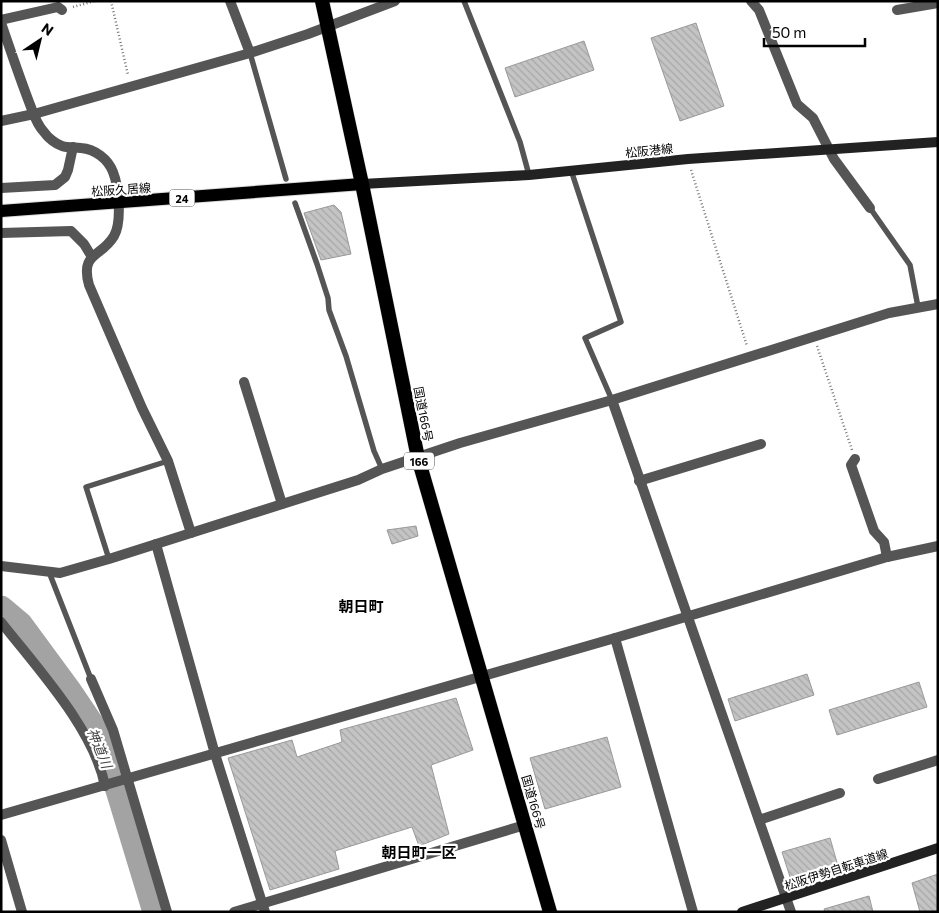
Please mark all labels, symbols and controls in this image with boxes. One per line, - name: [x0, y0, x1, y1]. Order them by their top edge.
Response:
- north arrow: [15, 15, 65, 65]
- scale bar: [764, 15, 865, 47]
- text: N: [39, 19, 57, 39]
- text: 50 m: [772, 23, 806, 41]
- street label: 松阪港線: [624, 141, 674, 159]
- street label: 松阪久居線: [91, 180, 151, 198]
- road number: 24: [170, 190, 194, 207]
- street label: 国道166号: [412, 385, 436, 443]
- road number: 166: [404, 452, 434, 470]
- district label: 朝日町: [338, 597, 384, 615]
- water label: 神道川: [84, 725, 116, 773]
- street label: 国道166号: [520, 773, 548, 831]
- district label: 朝日町一区: [381, 843, 457, 861]
- street label: 松阪伊勢自転車道線: [782, 846, 890, 892]

